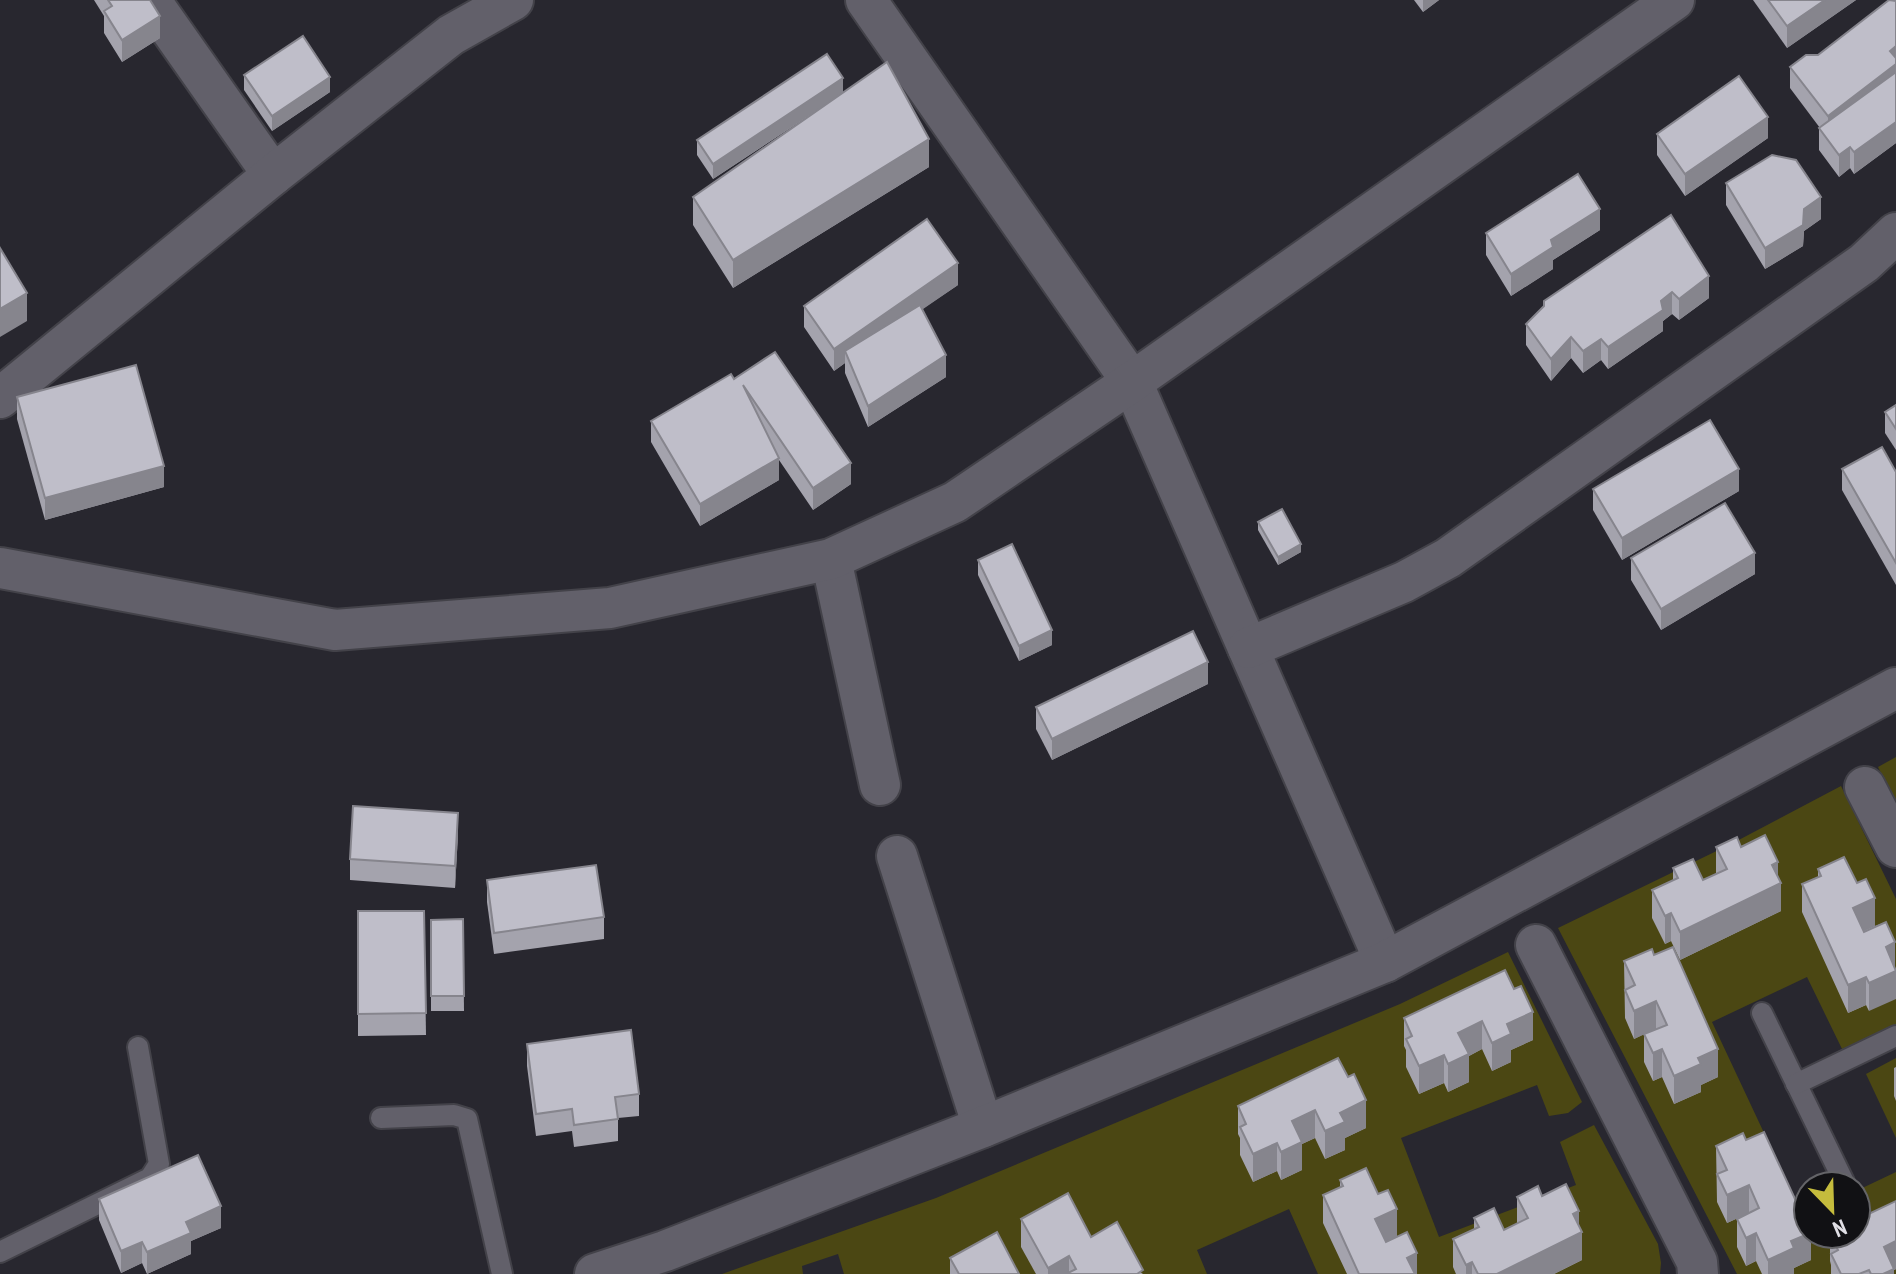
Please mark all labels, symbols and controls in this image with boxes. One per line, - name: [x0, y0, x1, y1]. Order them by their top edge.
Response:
- north arrow: [1792, 1170, 1872, 1250]
- text: N: [1829, 1213, 1851, 1244]

